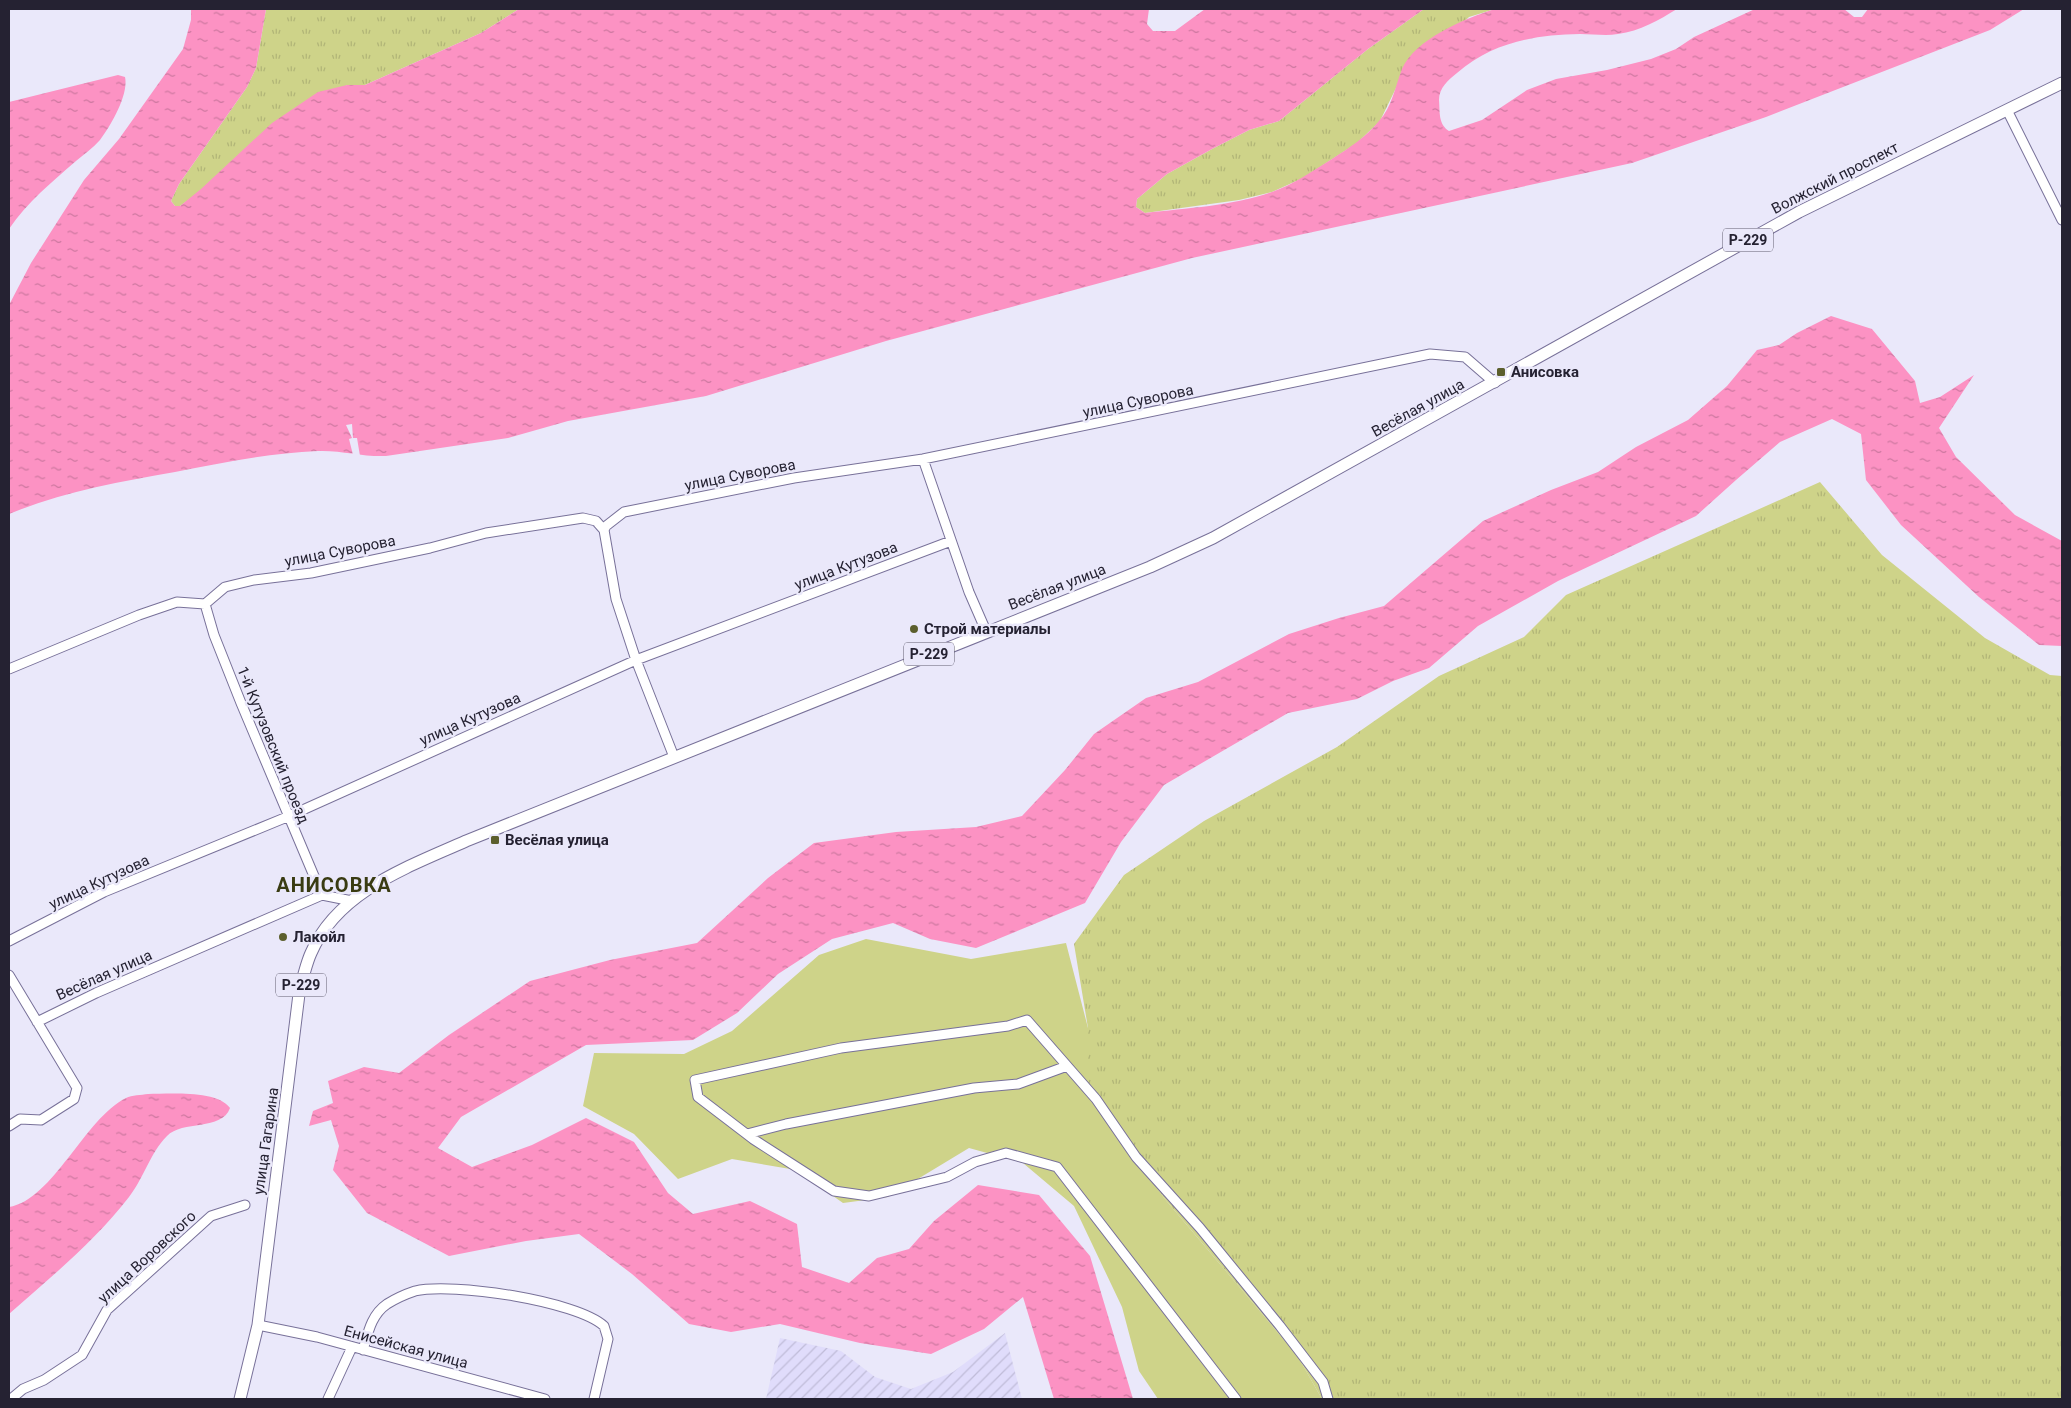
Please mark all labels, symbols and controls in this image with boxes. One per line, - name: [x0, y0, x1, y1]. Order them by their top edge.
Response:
- street label: Волжский проспект: [1768, 138, 1902, 218]
- road number: Р-229: [1723, 228, 1773, 252]
- place label: Анисовка: [1511, 363, 1579, 381]
- marker: Анисовка: [1495, 366, 1507, 378]
- street label: Весёлая улица: [1369, 375, 1467, 441]
- street label: улица Суворова: [1081, 380, 1195, 422]
- street label: улица Суворова: [683, 455, 797, 495]
- street label: улица Суворова: [283, 531, 397, 571]
- street label: улица Кутузова: [792, 538, 900, 594]
- street label: Весёлая улица: [1006, 560, 1108, 614]
- place label: Строй материалы: [924, 620, 1051, 638]
- marker: Строй материалы: [908, 623, 920, 635]
- road number: Р-229: [904, 642, 954, 666]
- street label: 1-й Кутузовский проезд: [233, 664, 313, 826]
- street label: улица Кутузова: [417, 689, 523, 749]
- place label: Весёлая улица: [505, 831, 609, 849]
- marker: Весёлая улица: [489, 834, 501, 846]
- street label: улица Кутузова: [46, 851, 152, 913]
- district label: АНИСОВКА: [276, 873, 392, 897]
- place label: Лакойл: [293, 928, 345, 946]
- marker: Лакойл: [277, 931, 289, 943]
- street label: Весёлая улица: [53, 946, 155, 1004]
- road number: Р-229: [276, 974, 326, 996]
- street label: улица Гагарина: [250, 1086, 282, 1196]
- street label: улица Воровского: [94, 1207, 200, 1307]
- street label: Енисейская улица: [342, 1322, 470, 1372]

